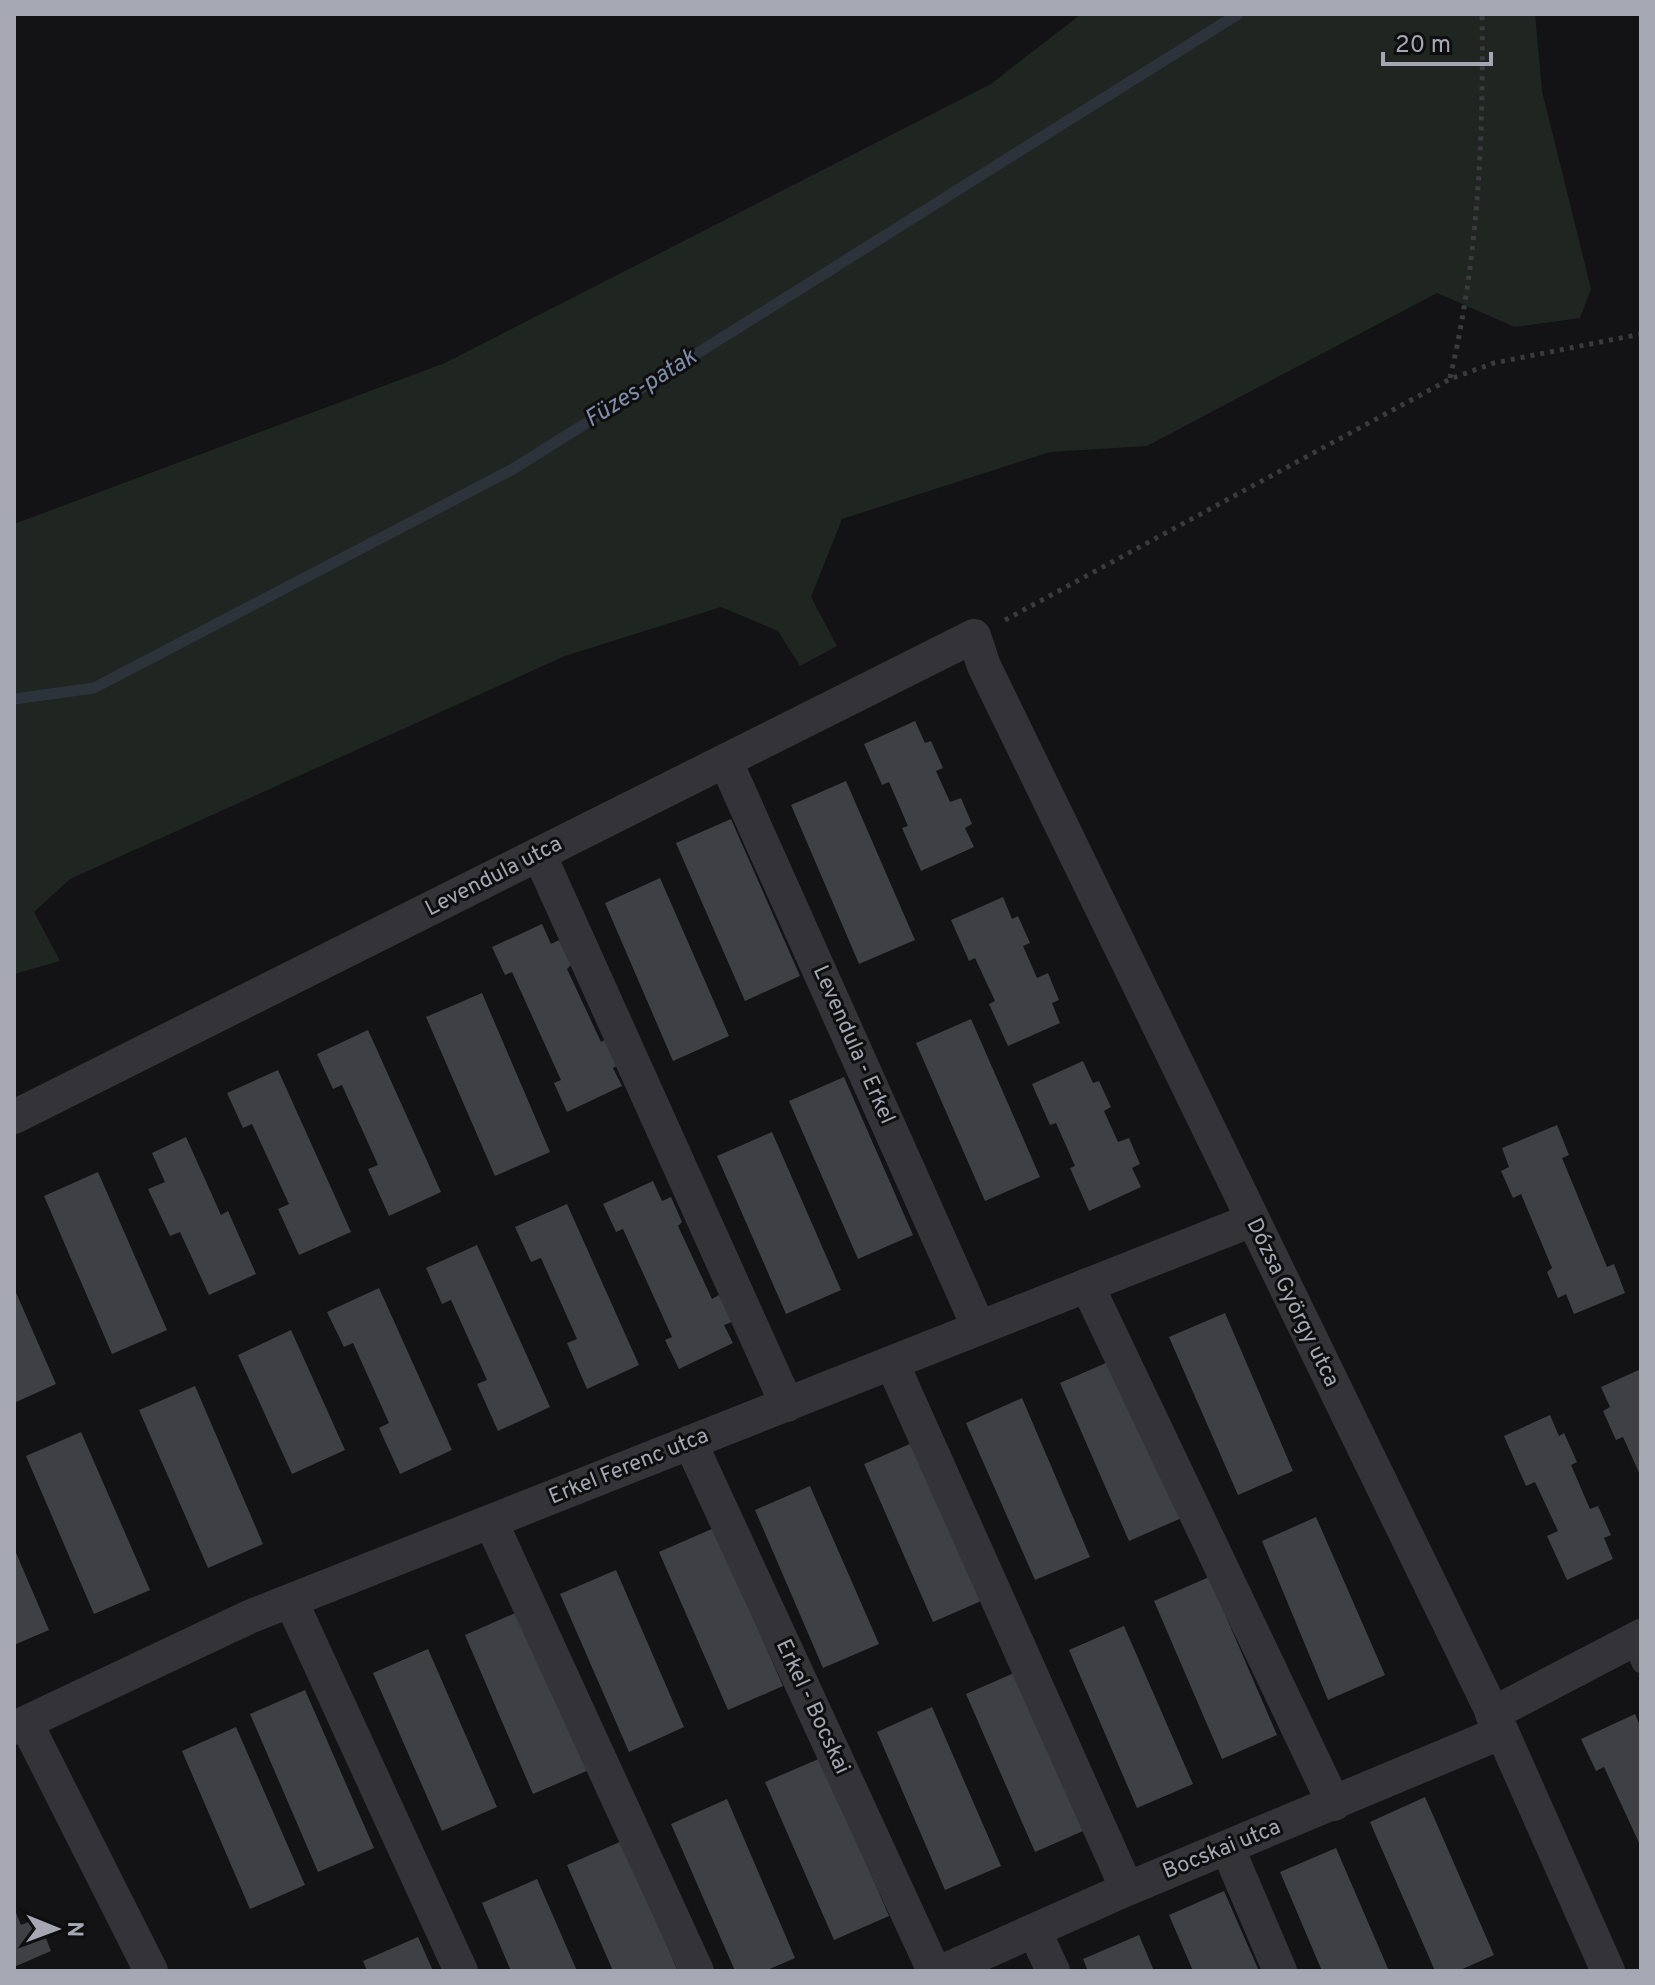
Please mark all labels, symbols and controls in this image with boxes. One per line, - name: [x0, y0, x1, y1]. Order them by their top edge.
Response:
- scale bar: [1383, 16, 1491, 66]
- text: 20 m: [1395, 31, 1451, 61]
- water label: Füzes-patak: [580, 342, 703, 435]
- street label: Levendula utca: [421, 831, 567, 923]
- street label: Levendula - Erkel: [806, 961, 900, 1129]
- street label: Dózsa György utca: [1239, 1214, 1345, 1392]
- street label: Erkel Ferenc utca: [545, 1423, 713, 1511]
- street label: Erkel - Bocskai: [769, 1635, 855, 1779]
- street label: Bocskai utca: [1159, 1814, 1285, 1886]
- north arrow: [16, 1889, 96, 1969]
- text: N: [60, 1921, 87, 1937]

